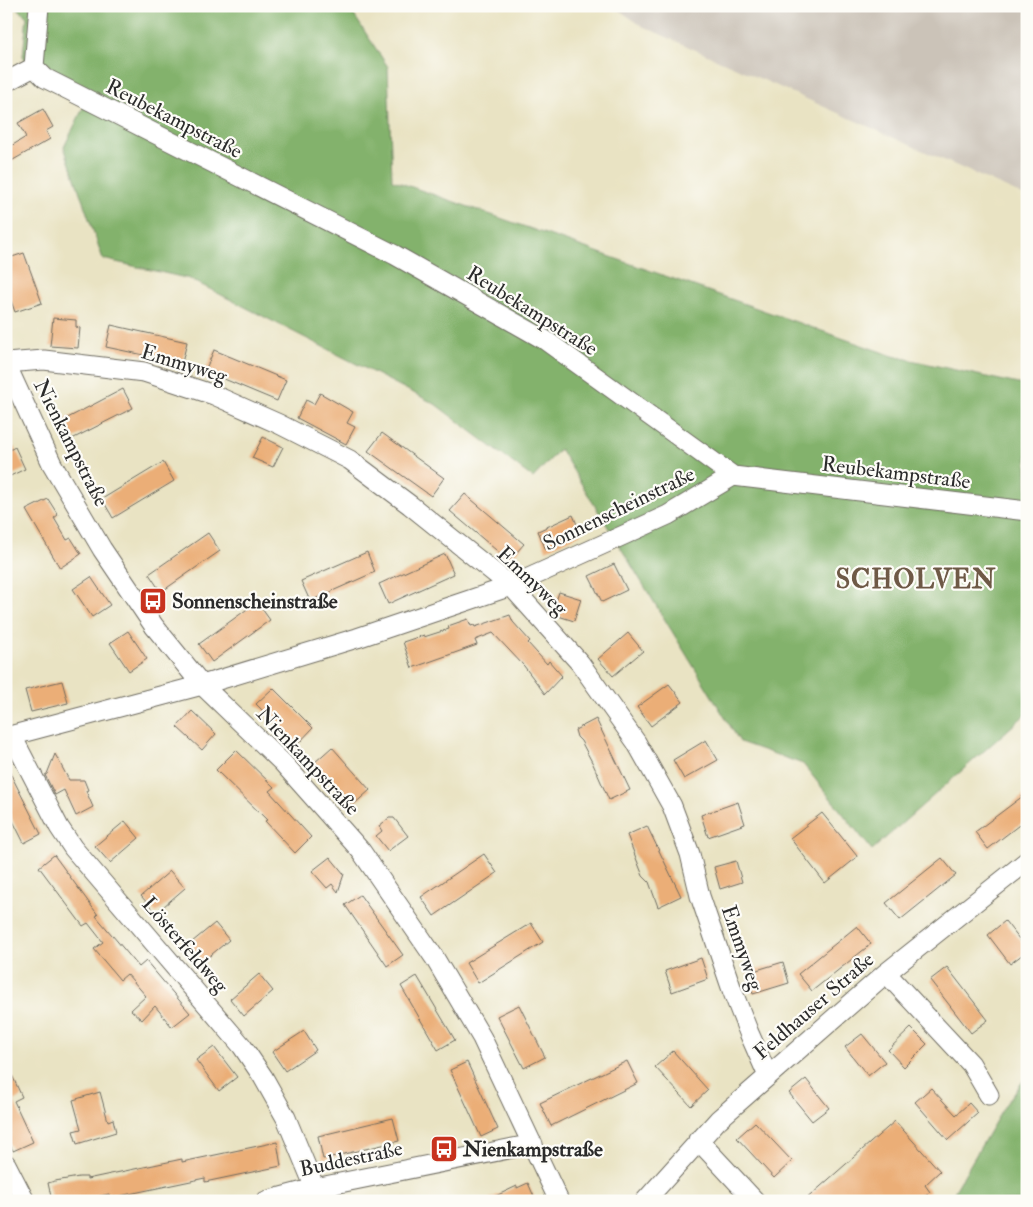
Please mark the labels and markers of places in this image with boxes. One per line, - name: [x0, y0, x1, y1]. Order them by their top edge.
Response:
- bus stop icon: Sonnenscheinstraße: [138, 586, 168, 616]
- place label: Sonnenscheinstraße: [172, 588, 338, 615]
- bus stop icon: Nienkampstraße: [429, 1134, 459, 1164]
- place label: Nienkampstraße: [462, 1136, 603, 1163]

